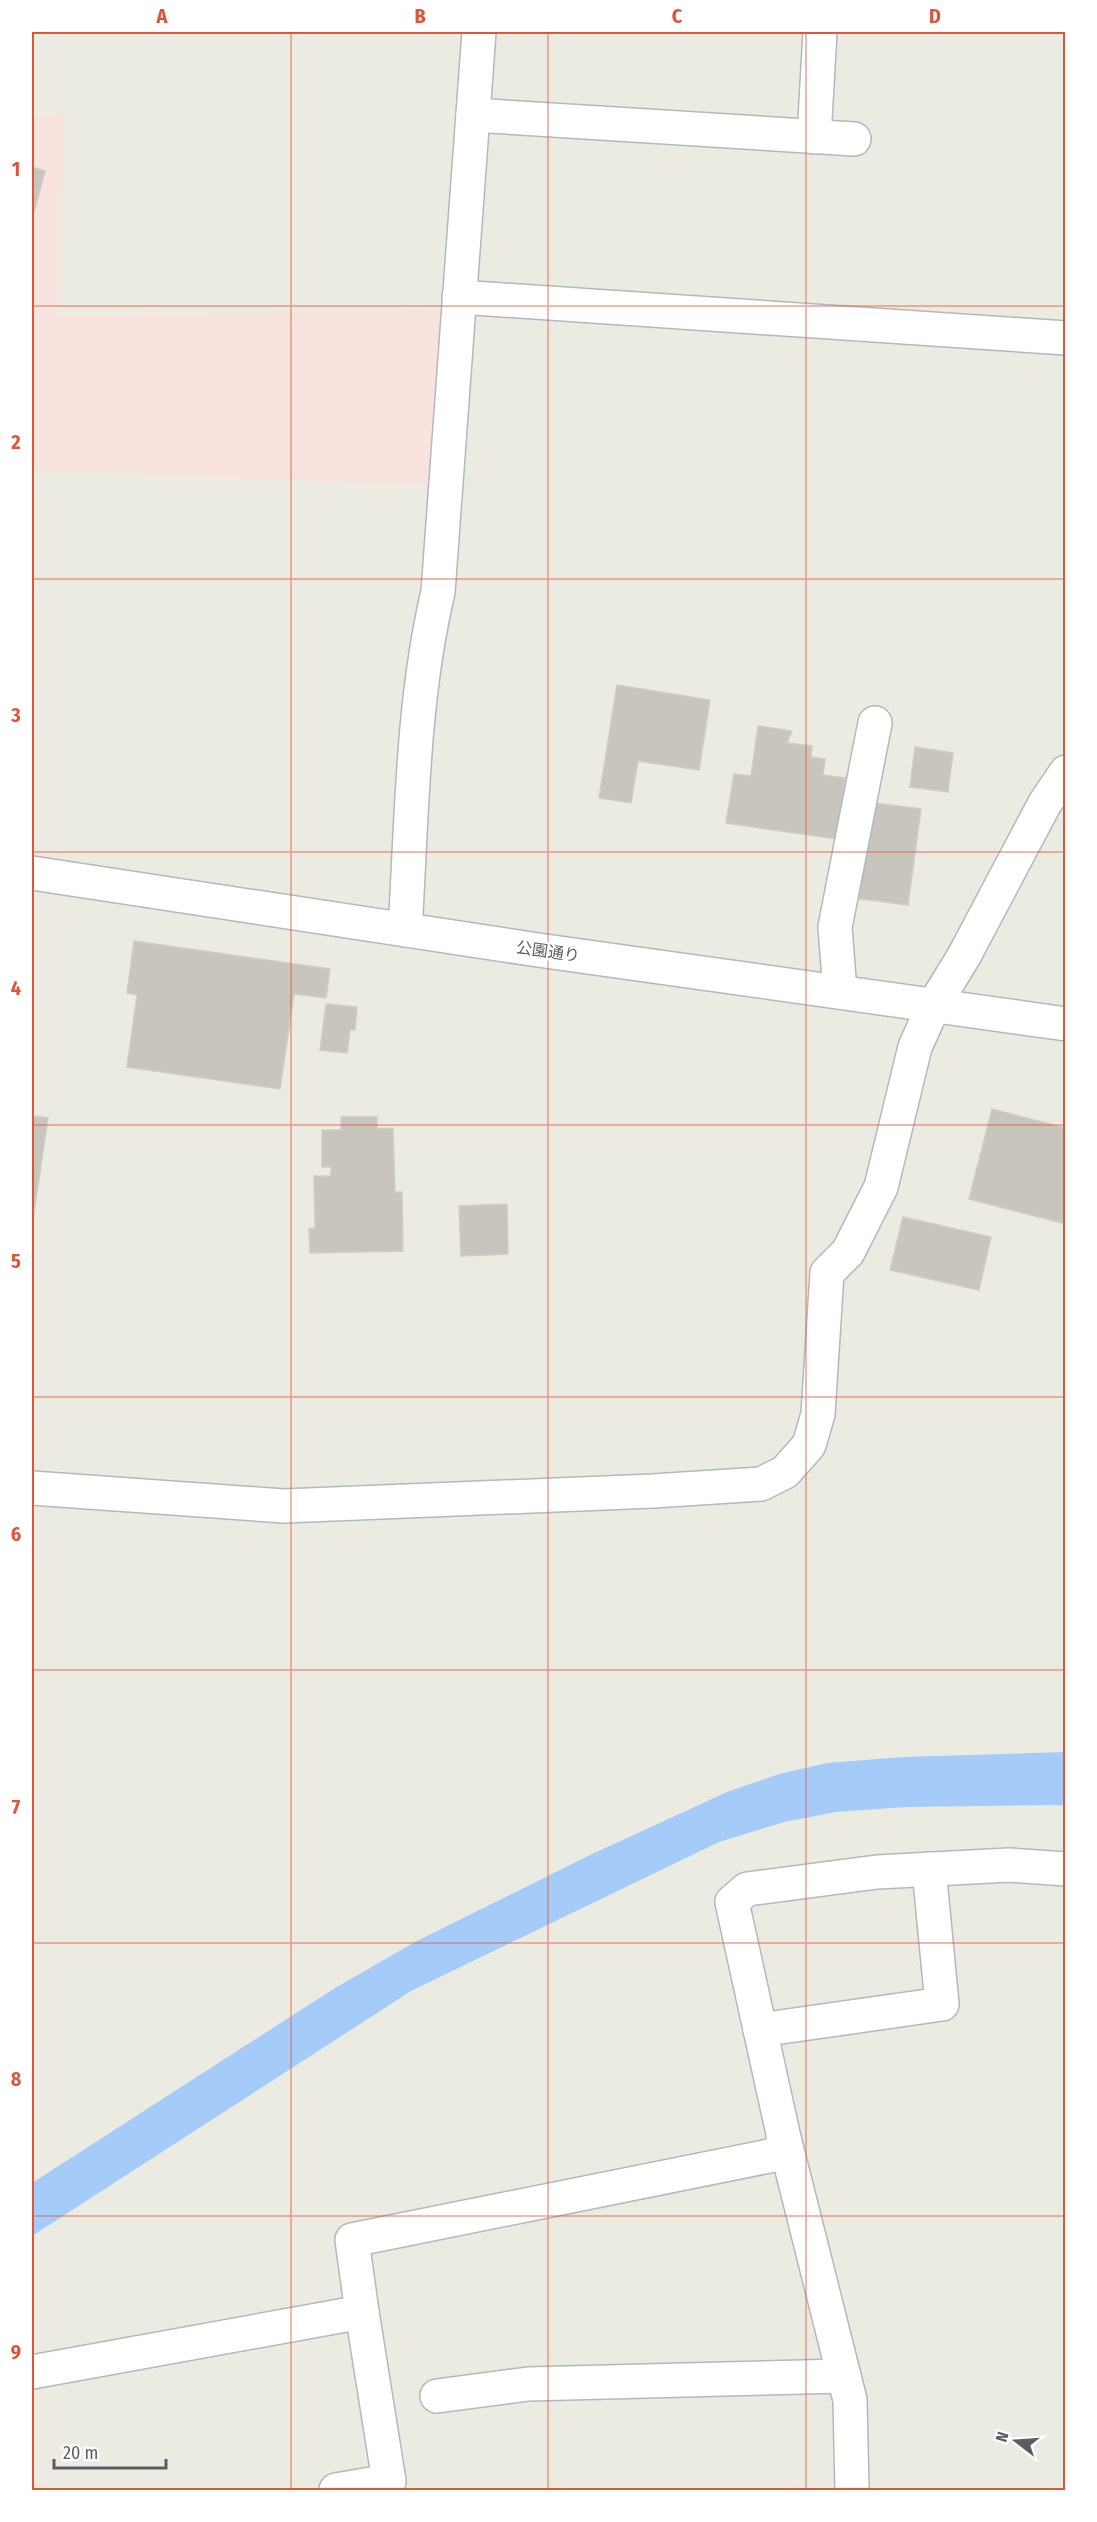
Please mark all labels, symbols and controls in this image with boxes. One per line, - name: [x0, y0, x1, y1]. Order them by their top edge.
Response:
- text: A: [156, 4, 169, 28]
- text: B: [414, 4, 426, 28]
- text: C: [672, 4, 683, 28]
- text: D: [929, 4, 941, 28]
- text: 1: [12, 157, 20, 181]
- text: 2: [10, 430, 21, 454]
- text: 3: [10, 703, 21, 727]
- street label: 公園通り: [515, 938, 581, 965]
- text: 4: [11, 976, 21, 1000]
- text: 5: [11, 1249, 21, 1273]
- text: 6: [11, 1522, 21, 1546]
- text: 7: [12, 1795, 21, 1819]
- text: 8: [11, 2067, 22, 2091]
- text: 9: [11, 2340, 21, 2364]
- north arrow: [986, 2411, 1046, 2471]
- text: N: [992, 2429, 1013, 2444]
- scale bar: [54, 2432, 166, 2470]
- text: 20 m: [63, 2442, 98, 2464]

